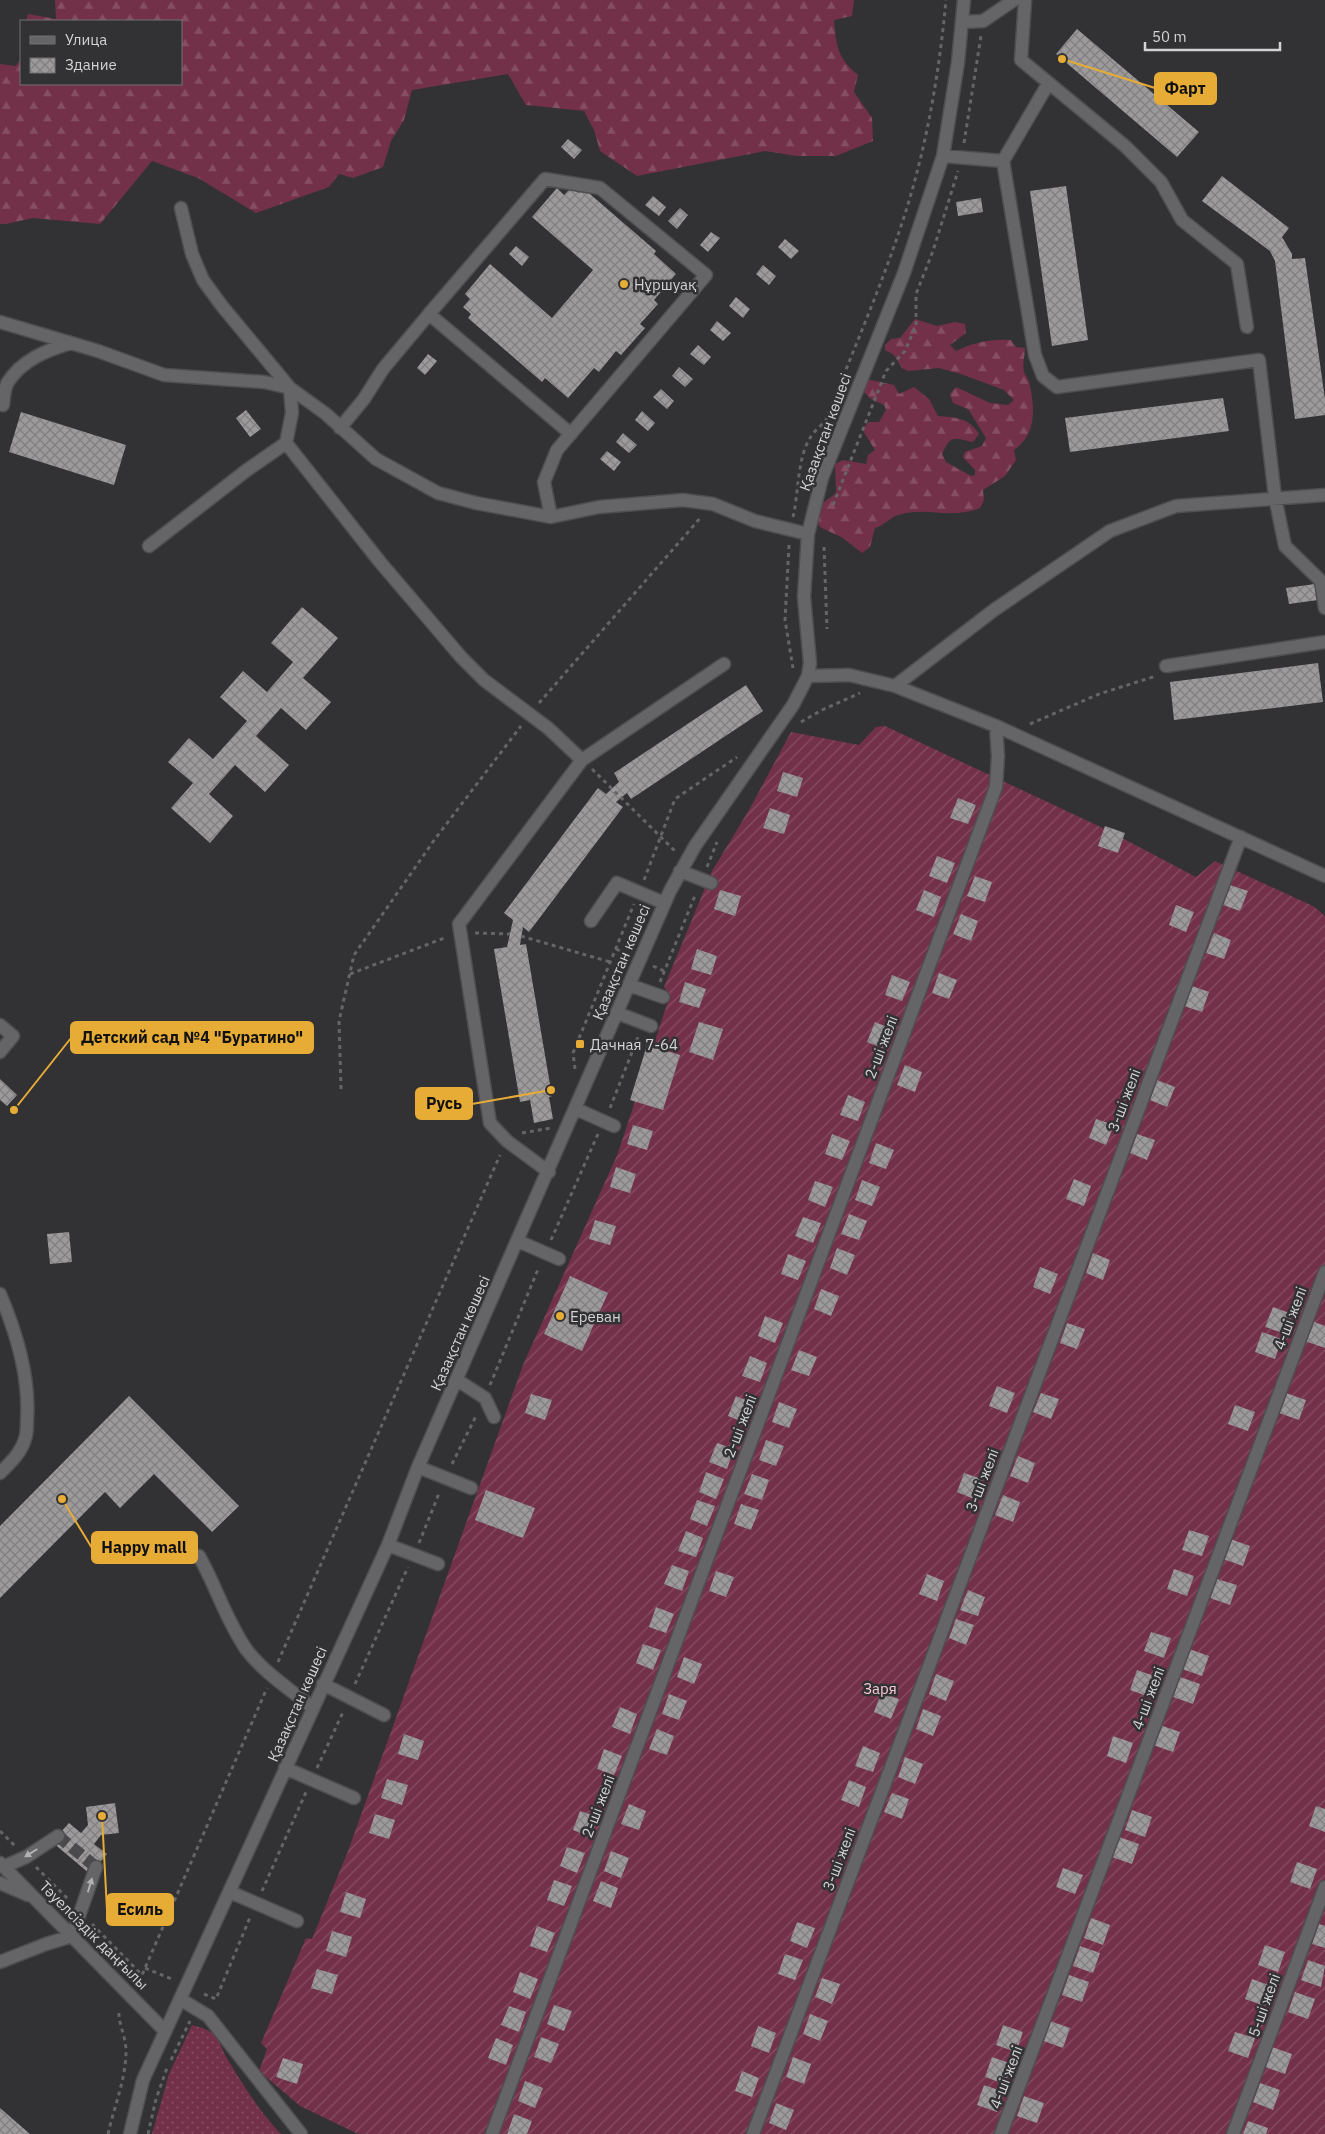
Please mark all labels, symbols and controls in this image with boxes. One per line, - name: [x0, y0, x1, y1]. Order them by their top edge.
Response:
- legend: [20, 20, 182, 85]
- scale bar: [1145, 20, 1280, 52]
- text: 50 m: [1152, 27, 1187, 46]
- text: Улица: [65, 30, 107, 49]
- text: Здание: [65, 55, 117, 74]
- callout: Фарт: [1155, 73, 1216, 104]
- text: Фарт: [1164, 78, 1206, 98]
- place label: Нұршуақ: [634, 275, 697, 294]
- marker: Нұршуақ: [618, 278, 630, 290]
- street label: Қазақстан көшесі: [795, 370, 855, 494]
- street label: Қазақстан көшесі: [588, 901, 654, 1023]
- street label: 2-ші желі: [860, 1013, 902, 1081]
- callout: Детский сад №4 "Буратино": [71, 1022, 313, 1053]
- text: Детский сад №4 "Буратино": [81, 1027, 303, 1047]
- place label: Дачная 7-64: [590, 1035, 678, 1054]
- marker: Дачная 7-64: [574, 1038, 586, 1050]
- street label: 3-ші желі: [1103, 1066, 1145, 1134]
- callout: Русь: [416, 1088, 472, 1119]
- text: Русь: [426, 1093, 462, 1113]
- street label: Қазақстан көшесі: [426, 1272, 494, 1394]
- street label: 4-ші желі: [1269, 1284, 1311, 1352]
- place label: Ереван: [570, 1307, 621, 1326]
- marker: Ереван: [554, 1310, 566, 1322]
- street label: 2-ші желі: [719, 1392, 761, 1460]
- street label: 3-ші желі: [961, 1446, 1003, 1514]
- callout: Happy mall: [92, 1532, 197, 1563]
- text: Happy mall: [101, 1537, 187, 1557]
- street label: Қазақстан көшесі: [263, 1643, 331, 1765]
- street label: 4-ші желі: [1127, 1664, 1169, 1732]
- park label: Заря: [863, 1679, 897, 1698]
- street label: 2-ші желі: [577, 1772, 619, 1840]
- street label: 3-ші желі: [818, 1825, 860, 1893]
- one-way arrow: [25, 1848, 38, 1858]
- street label: Тәуелсіздік даңғылы: [36, 1877, 152, 1993]
- one-way arrow: [87, 1878, 95, 1893]
- callout: Есиль: [107, 1894, 173, 1925]
- text: Есиль: [117, 1899, 163, 1919]
- street label: 5-ші желі: [1244, 1971, 1284, 2039]
- street label: 4-ші желі: [985, 2043, 1027, 2111]

